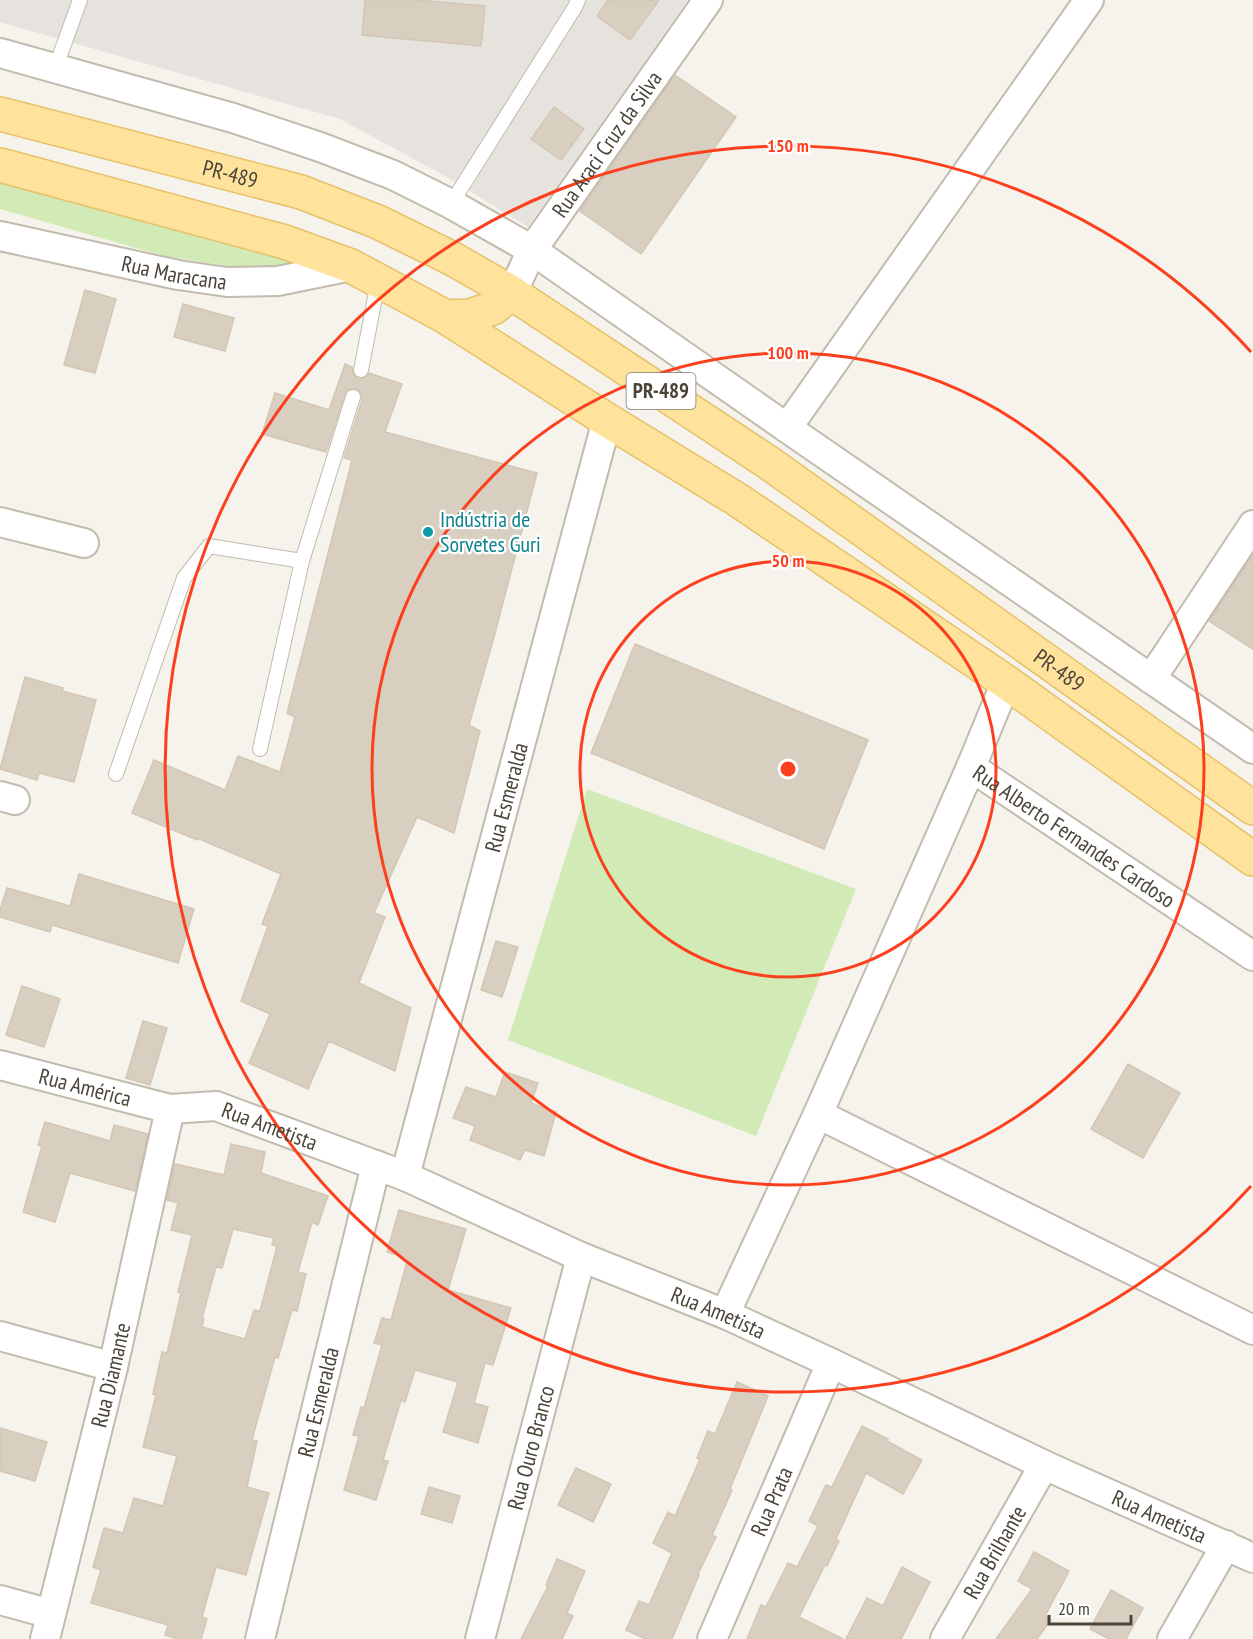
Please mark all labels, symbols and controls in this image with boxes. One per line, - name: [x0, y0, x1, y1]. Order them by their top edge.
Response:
- street label: Rua Araci Cruz da Silva: [545, 65, 668, 223]
- text: 150 m: [767, 134, 809, 157]
- street label: PR-489: [200, 153, 261, 194]
- street label: Rua Maracana: [119, 249, 228, 296]
- text: 100 m: [767, 341, 809, 364]
- road number: PR-489: [626, 373, 696, 409]
- place label: Indústria de Sorvetes Guri: [440, 505, 541, 558]
- marker: Indústria de Sorvetes Guri: [421, 525, 435, 539]
- text: 50 m: [772, 549, 804, 572]
- street label: PR-489: [1028, 642, 1090, 698]
- street label: Rua Esmeralda: [478, 739, 534, 855]
- street label: Rua Alberto Fernandes Cardoso: [968, 758, 1181, 914]
- centre of rings: [778, 759, 798, 779]
- street label: Rua América: [36, 1062, 134, 1112]
- street label: Rua Ametista: [218, 1095, 321, 1156]
- street label: Rua Ametista: [667, 1280, 770, 1345]
- street label: Rua Diamante: [84, 1320, 136, 1430]
- street label: Rua Esmeralda: [291, 1344, 345, 1460]
- street label: Rua Ouro Branco: [501, 1382, 560, 1513]
- street label: Rua Prata: [744, 1462, 799, 1540]
- street label: Rua Ametista: [1108, 1483, 1211, 1549]
- street label: Rua Brilhante: [957, 1500, 1032, 1604]
- scale bar: [1049, 1588, 1132, 1626]
- text: 20 m: [1058, 1597, 1090, 1620]

